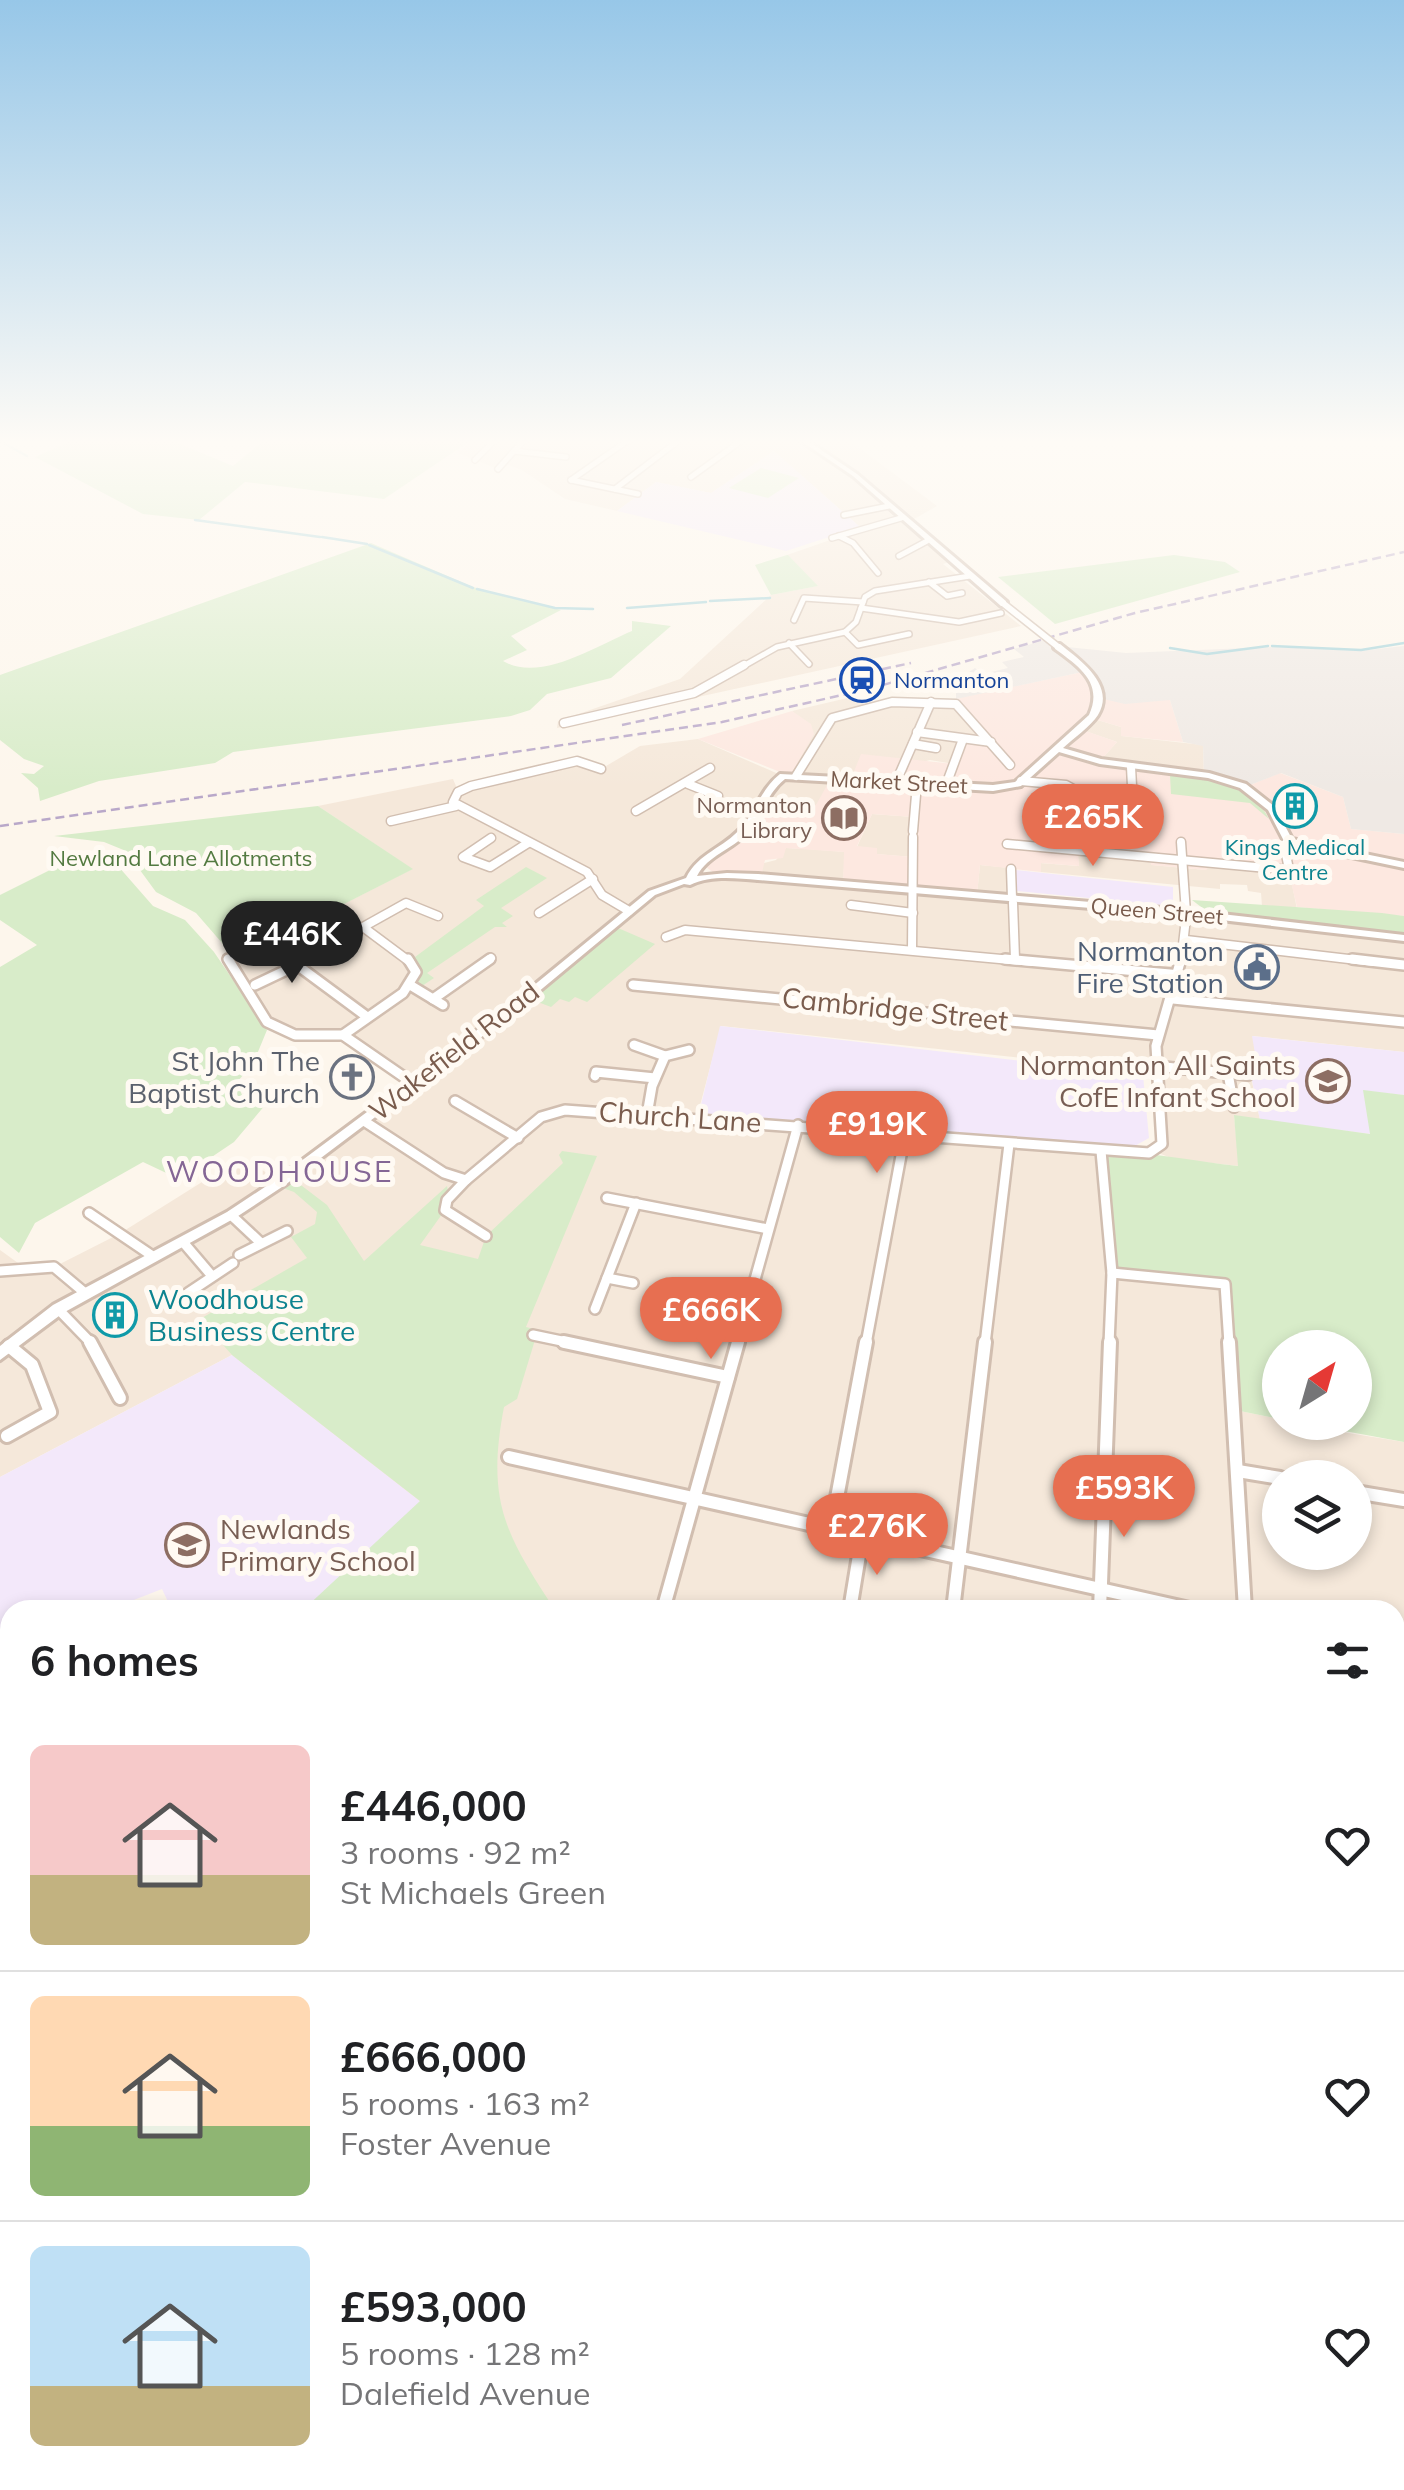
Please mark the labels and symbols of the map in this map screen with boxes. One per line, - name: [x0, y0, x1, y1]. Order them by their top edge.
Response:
- station icon: Normanton: [839, 657, 885, 703]
- place label: Normanton: [894, 666, 1009, 694]
- street label: Market Street: [830, 764, 969, 800]
- building icon: Kings Medical Centre: [1272, 783, 1318, 829]
- pin: £265K: [1023, 784, 1163, 869]
- place label: Normanton Library: [697, 791, 812, 844]
- library icon: Normanton Library: [821, 795, 867, 841]
- place label: Kings Medical Centre: [1225, 833, 1365, 886]
- park label: Newland Lane Allotments: [49, 844, 313, 872]
- street label: Queen Street: [1089, 891, 1225, 931]
- pin: £446K: [222, 901, 362, 986]
- place label: Normanton Fire Station: [1076, 933, 1224, 1000]
- public building icon: Normanton Fire Station: [1234, 944, 1280, 990]
- street label: Wakefield Road: [362, 973, 546, 1128]
- street label: Cambridge Street: [780, 979, 1010, 1038]
- place label: St John The Baptist Church: [128, 1043, 320, 1110]
- place label: Normanton All Saints CofE Infant School: [1020, 1047, 1296, 1114]
- church icon: St John The Baptist Church: [329, 1054, 375, 1100]
- school or university icon: Normanton All Saints CofE Infant School: [1305, 1058, 1351, 1104]
- pin: £919K: [807, 1091, 947, 1176]
- street label: Church Lane: [598, 1093, 763, 1140]
- district label: WOODHOUSE: [166, 1152, 394, 1190]
- pin: £666K: [641, 1277, 781, 1362]
- place label: Woodhouse Business Centre: [148, 1281, 355, 1348]
- building icon: Woodhouse Business Centre: [92, 1292, 138, 1338]
- north arrow: [1262, 1330, 1372, 1440]
- pin: £593K: [1054, 1455, 1194, 1540]
- pin: £276K: [807, 1493, 947, 1578]
- place label: Newlands Primary School: [220, 1511, 416, 1578]
- school or university icon: Newlands Primary School: [164, 1522, 210, 1568]

